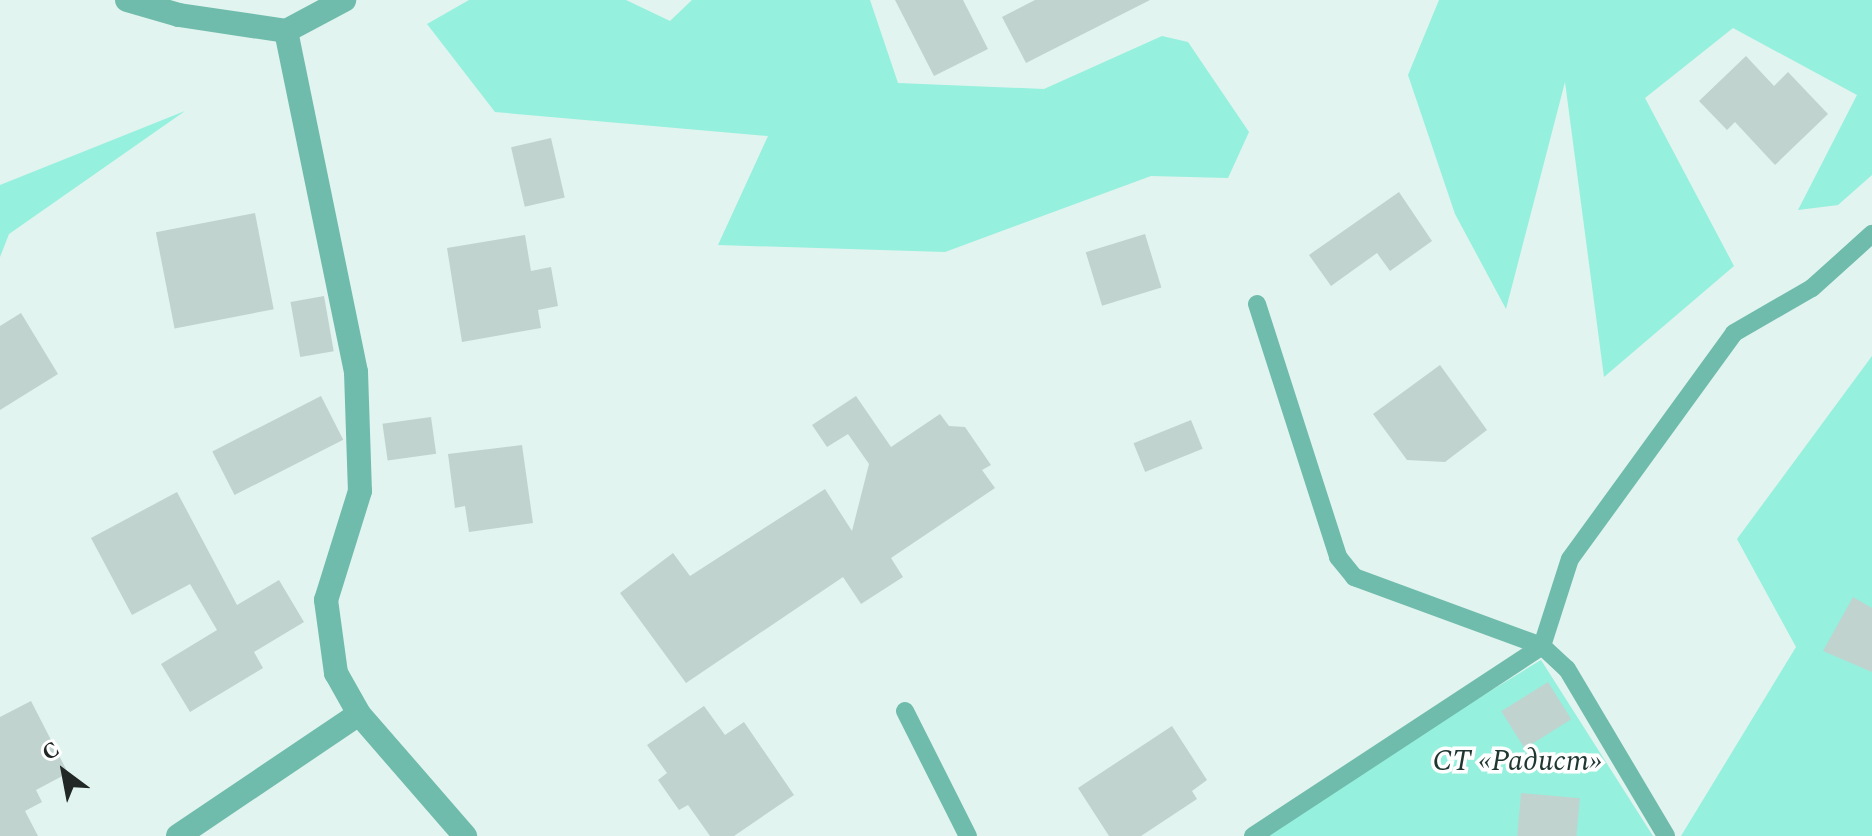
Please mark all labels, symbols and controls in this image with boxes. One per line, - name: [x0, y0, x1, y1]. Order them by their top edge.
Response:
- north arrow: [24, 732, 104, 812]
- text: С: [36, 733, 66, 769]
- park label: СТ «Радист»: [1432, 743, 1602, 779]

